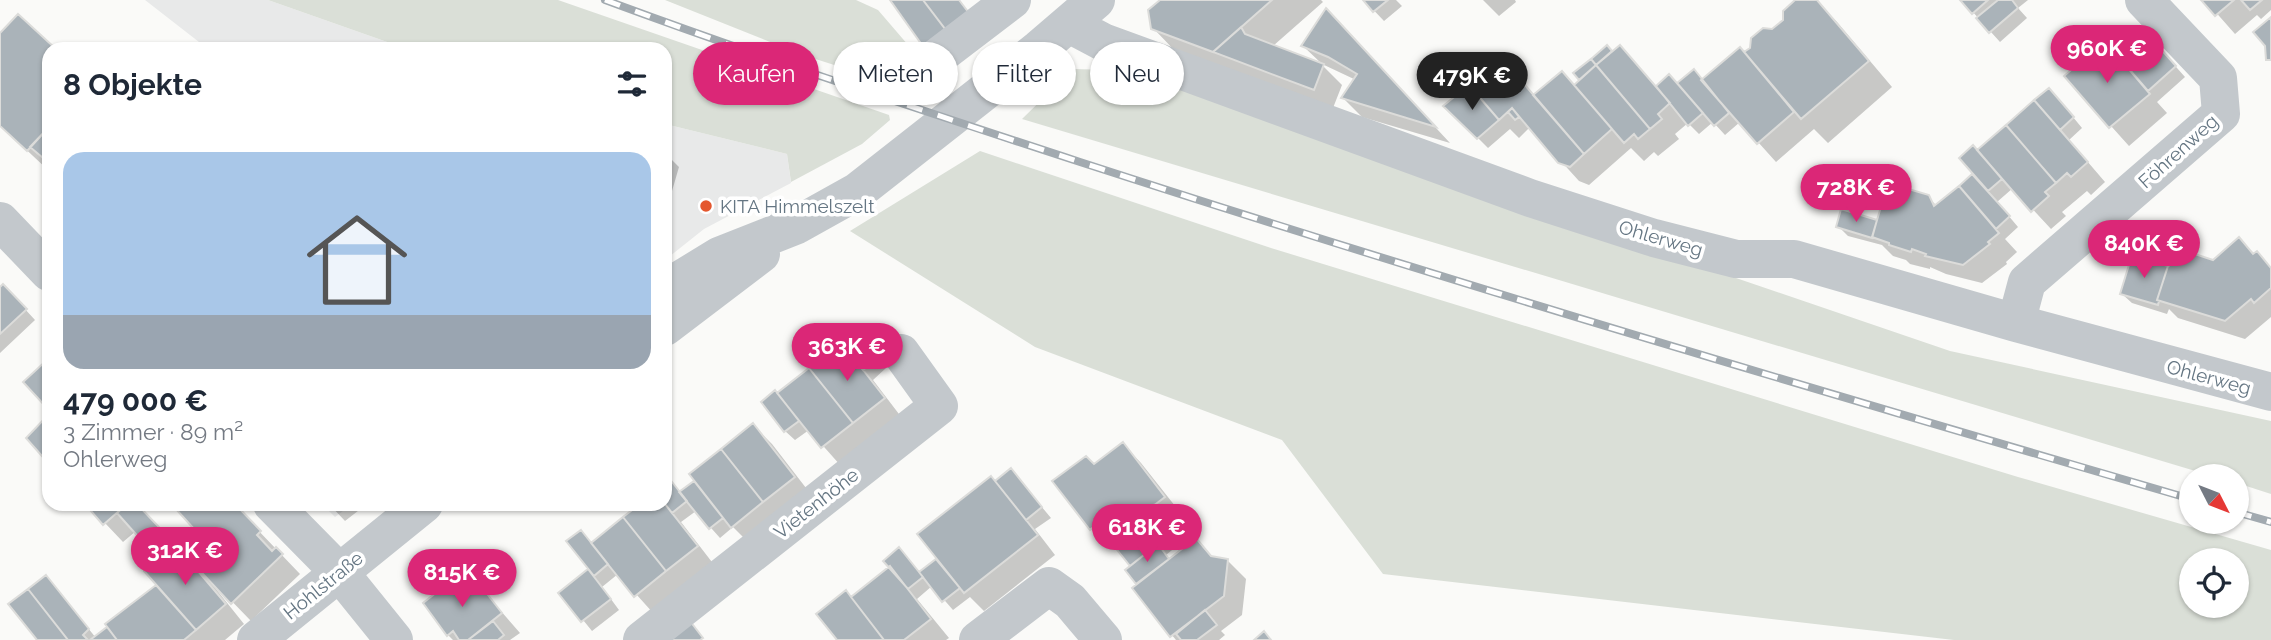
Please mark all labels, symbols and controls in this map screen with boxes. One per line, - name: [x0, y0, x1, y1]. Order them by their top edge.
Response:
- pin: 960K €: [2050, 25, 2164, 85]
- text: 960K €: [2067, 34, 2147, 61]
- chip: Kaufen: [693, 42, 819, 105]
- chip: Mieten: [833, 42, 958, 105]
- chip: Filter: [972, 42, 1076, 105]
- chip: Neu: [1090, 42, 1184, 105]
- pin: 479K €: [1415, 52, 1529, 112]
- text: 479K €: [1433, 61, 1511, 88]
- icon: filters: [613, 65, 651, 103]
- text: 8 Objekte: [63, 67, 202, 102]
- street label: Föhrenweg: [2134, 110, 2222, 192]
- pin: 728K €: [1799, 164, 1913, 224]
- text: 728K €: [1817, 173, 1895, 200]
- place label: KITA Himmelszelt: [720, 195, 875, 217]
- icon: home: [294, 197, 420, 323]
- marker: KITA Himmelszelt: [698, 198, 714, 214]
- street label: Ohlerweg: [1616, 216, 1706, 260]
- pin: 840K €: [2087, 220, 2201, 280]
- text: 840K €: [2104, 229, 2184, 256]
- pin: 363K €: [790, 324, 904, 383]
- text: 363K €: [808, 332, 886, 359]
- street label: Ohlerweg: [2164, 355, 2254, 399]
- text: 479 000 €: [63, 383, 208, 418]
- text: 3 Zimmer · 89 m²: [63, 418, 243, 445]
- text: Ohlerweg: [63, 445, 168, 472]
- street label: Vietenhöhe: [769, 463, 863, 543]
- north arrow: [2179, 464, 2249, 534]
- map controls: [2179, 464, 2249, 618]
- pin: 618K €: [1090, 504, 1204, 564]
- text: 618K €: [1108, 513, 1186, 540]
- pin: 312K €: [128, 528, 242, 587]
- text: 312K €: [147, 536, 223, 563]
- street label: Hohlstraße: [279, 546, 367, 624]
- button: locate: [2179, 548, 2249, 618]
- pin: 815K €: [405, 550, 519, 609]
- text: 815K €: [424, 558, 500, 585]

